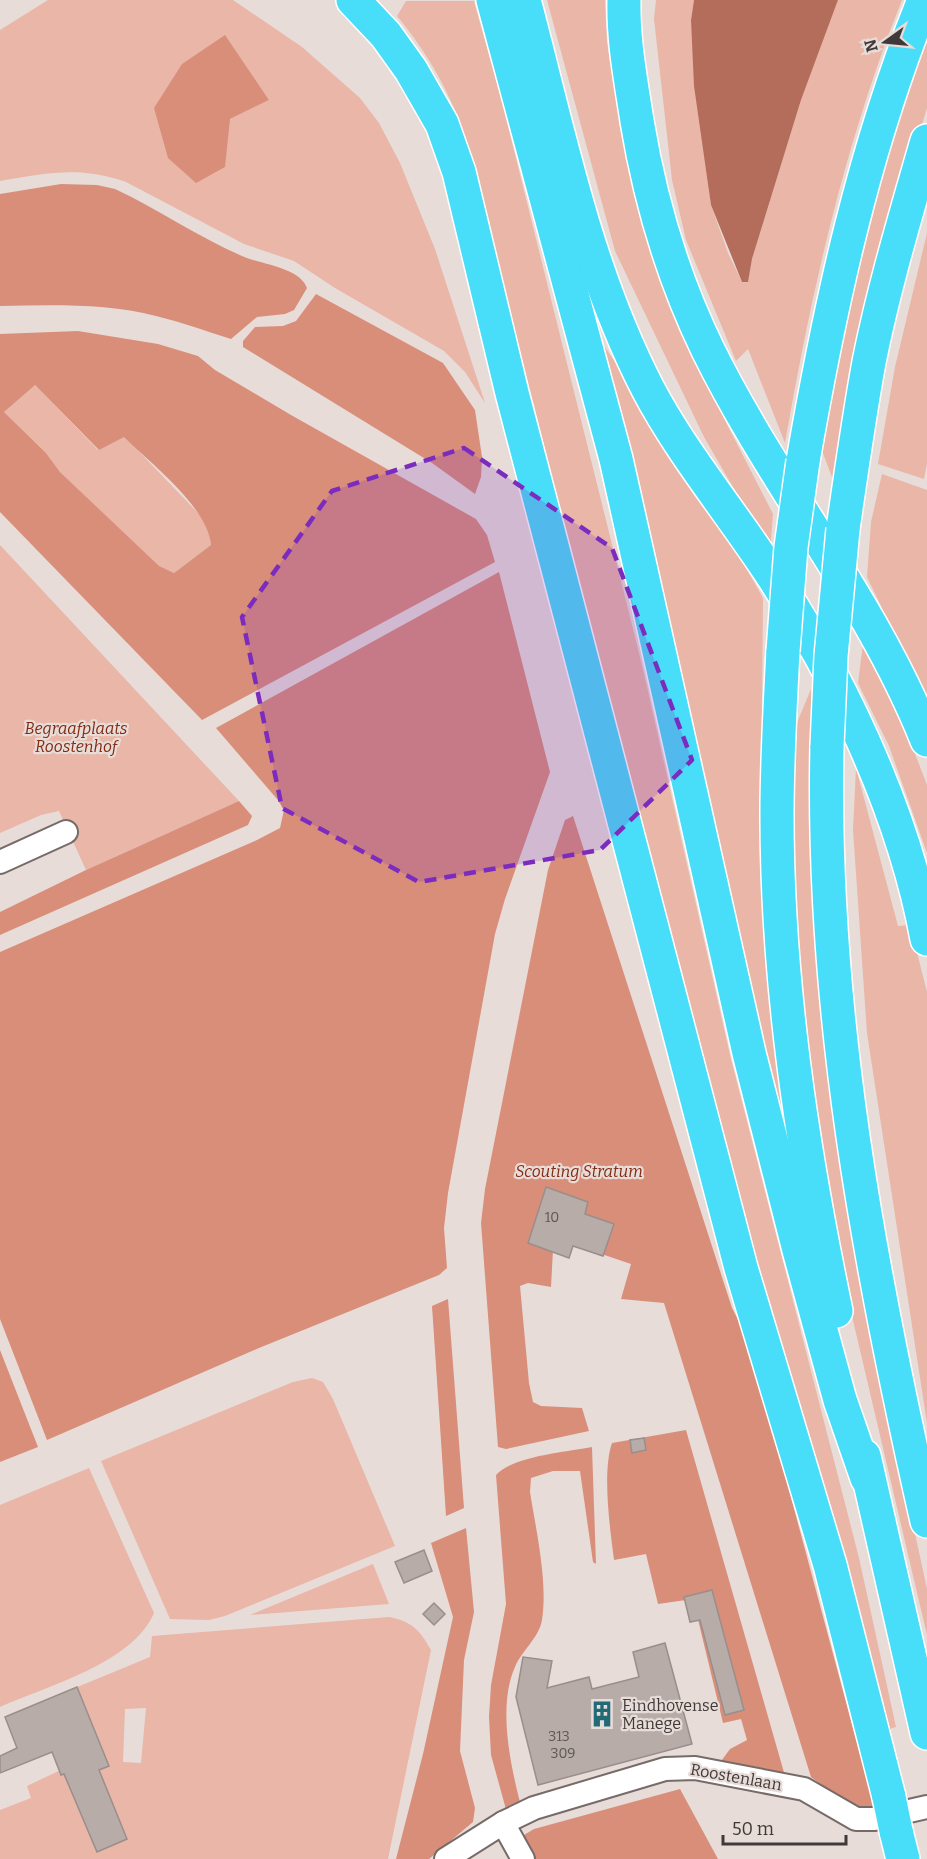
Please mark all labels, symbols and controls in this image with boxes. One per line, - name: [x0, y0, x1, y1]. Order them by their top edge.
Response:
- north arrow: [855, 12, 915, 72]
- text: N: [860, 37, 882, 54]
- park label: Begraafplaats Roostenhof: [25, 719, 128, 756]
- park label: Scouting Stratum: [515, 1162, 643, 1181]
- house number: 10: [545, 1209, 559, 1226]
- place label: Eindhovense Manege: [622, 1696, 718, 1733]
- building icon: Eindhovense Manege: [587, 1699, 617, 1729]
- house number: 313: [548, 1728, 570, 1745]
- house number: 309: [550, 1745, 576, 1762]
- street label: Roostenlaan: [689, 1760, 783, 1794]
- scale bar: [723, 1808, 846, 1846]
- text: 50 m: [732, 1818, 774, 1840]

